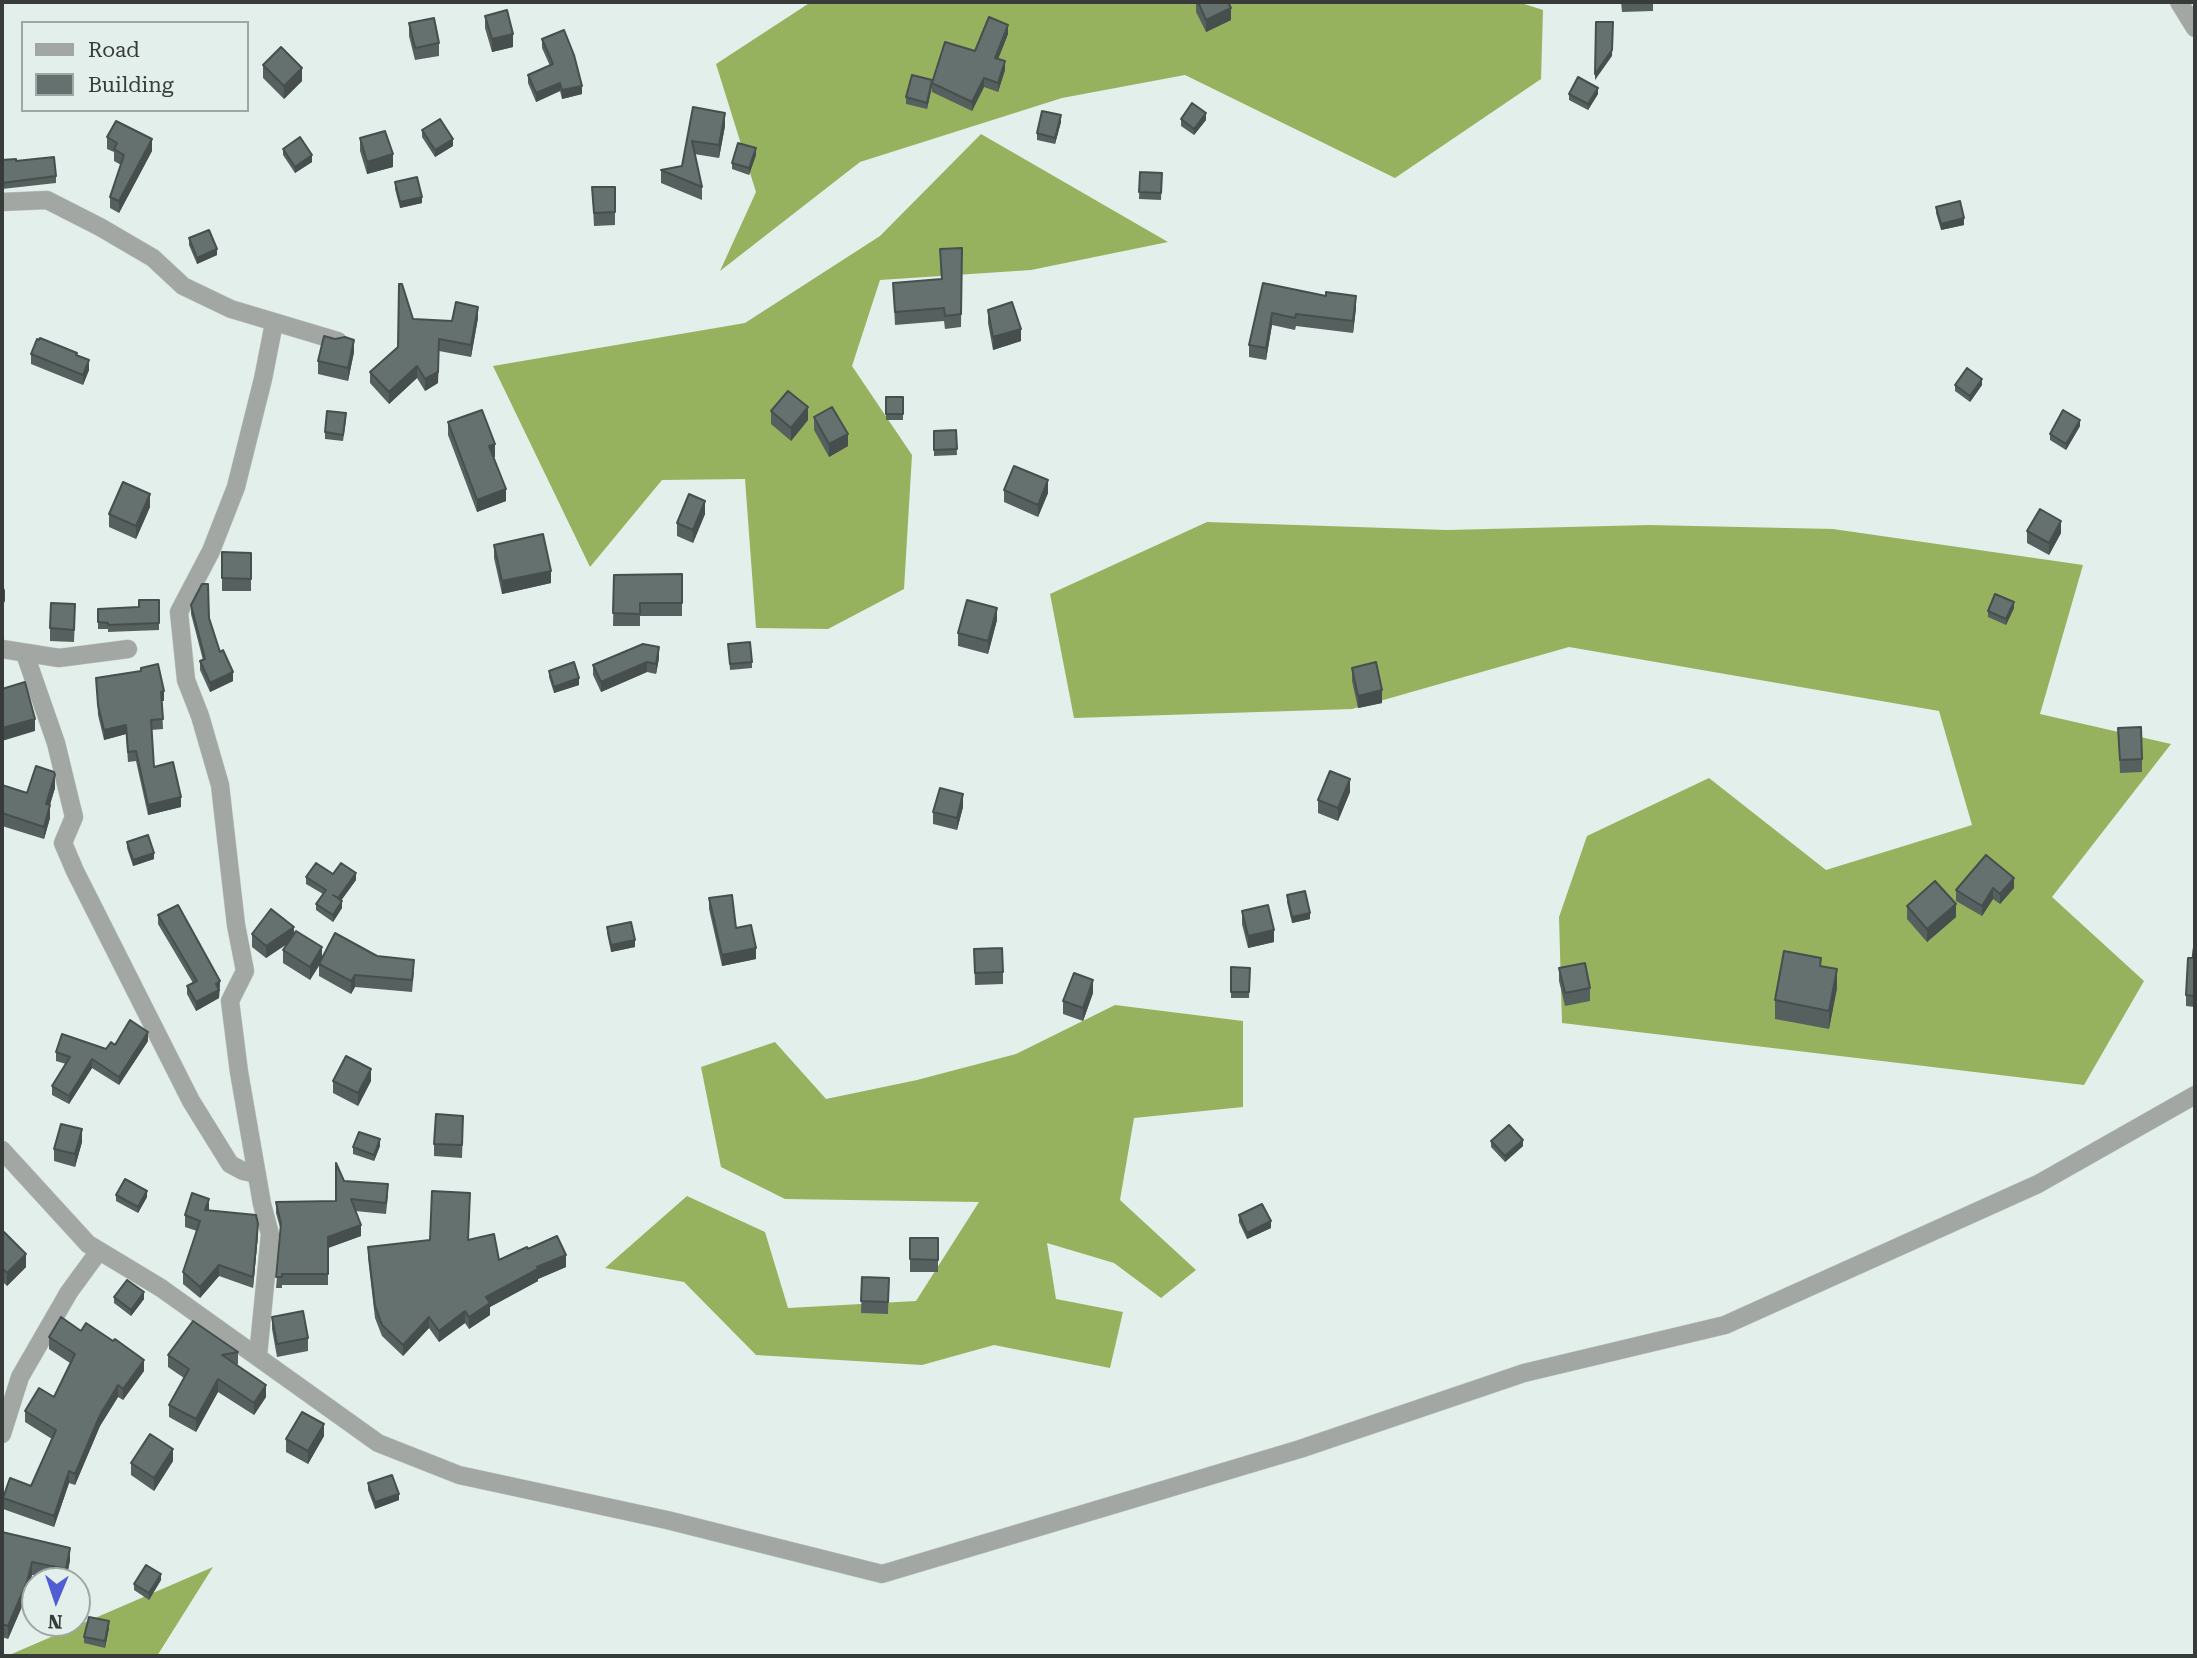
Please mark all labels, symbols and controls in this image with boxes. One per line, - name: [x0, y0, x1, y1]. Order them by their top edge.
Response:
- legend: [21, 21, 248, 112]
- text: Road: [88, 38, 140, 62]
- text: Building: [88, 73, 174, 97]
- north arrow: [21, 1567, 91, 1637]
- text: N: [48, 1610, 63, 1633]

